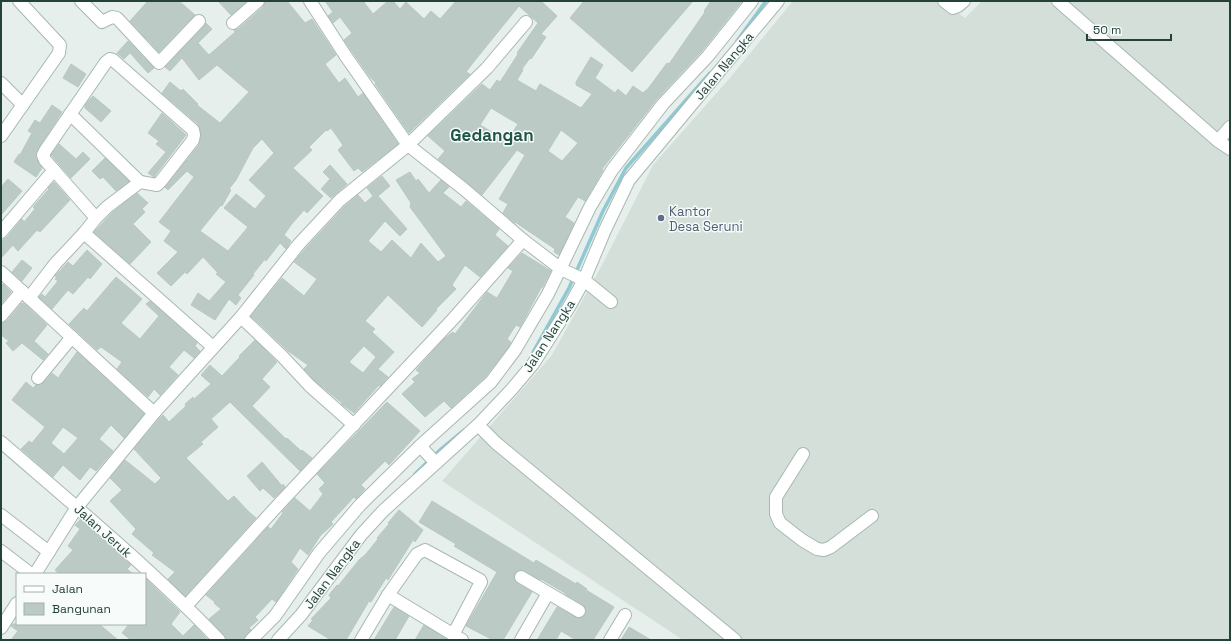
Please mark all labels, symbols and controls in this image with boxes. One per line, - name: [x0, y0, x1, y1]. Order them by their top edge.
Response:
- scale bar: [1087, 16, 1171, 42]
- text: 50 m: [1093, 22, 1121, 38]
- street label: Jalan Nangka: [691, 28, 758, 103]
- district label: Gedangan: [450, 124, 534, 146]
- place label: Kantor Desa Seruni: [669, 203, 743, 235]
- marker: Kantor Desa Seruni: [656, 213, 666, 223]
- street label: Jalan Nangka: [519, 296, 579, 376]
- street label: Jalan Jeruk: [71, 501, 135, 561]
- street label: Jalan Nangka: [300, 535, 364, 612]
- legend: [16, 573, 146, 625]
- text: Jalan: [52, 581, 83, 597]
- text: Bangunan: [52, 601, 111, 617]

